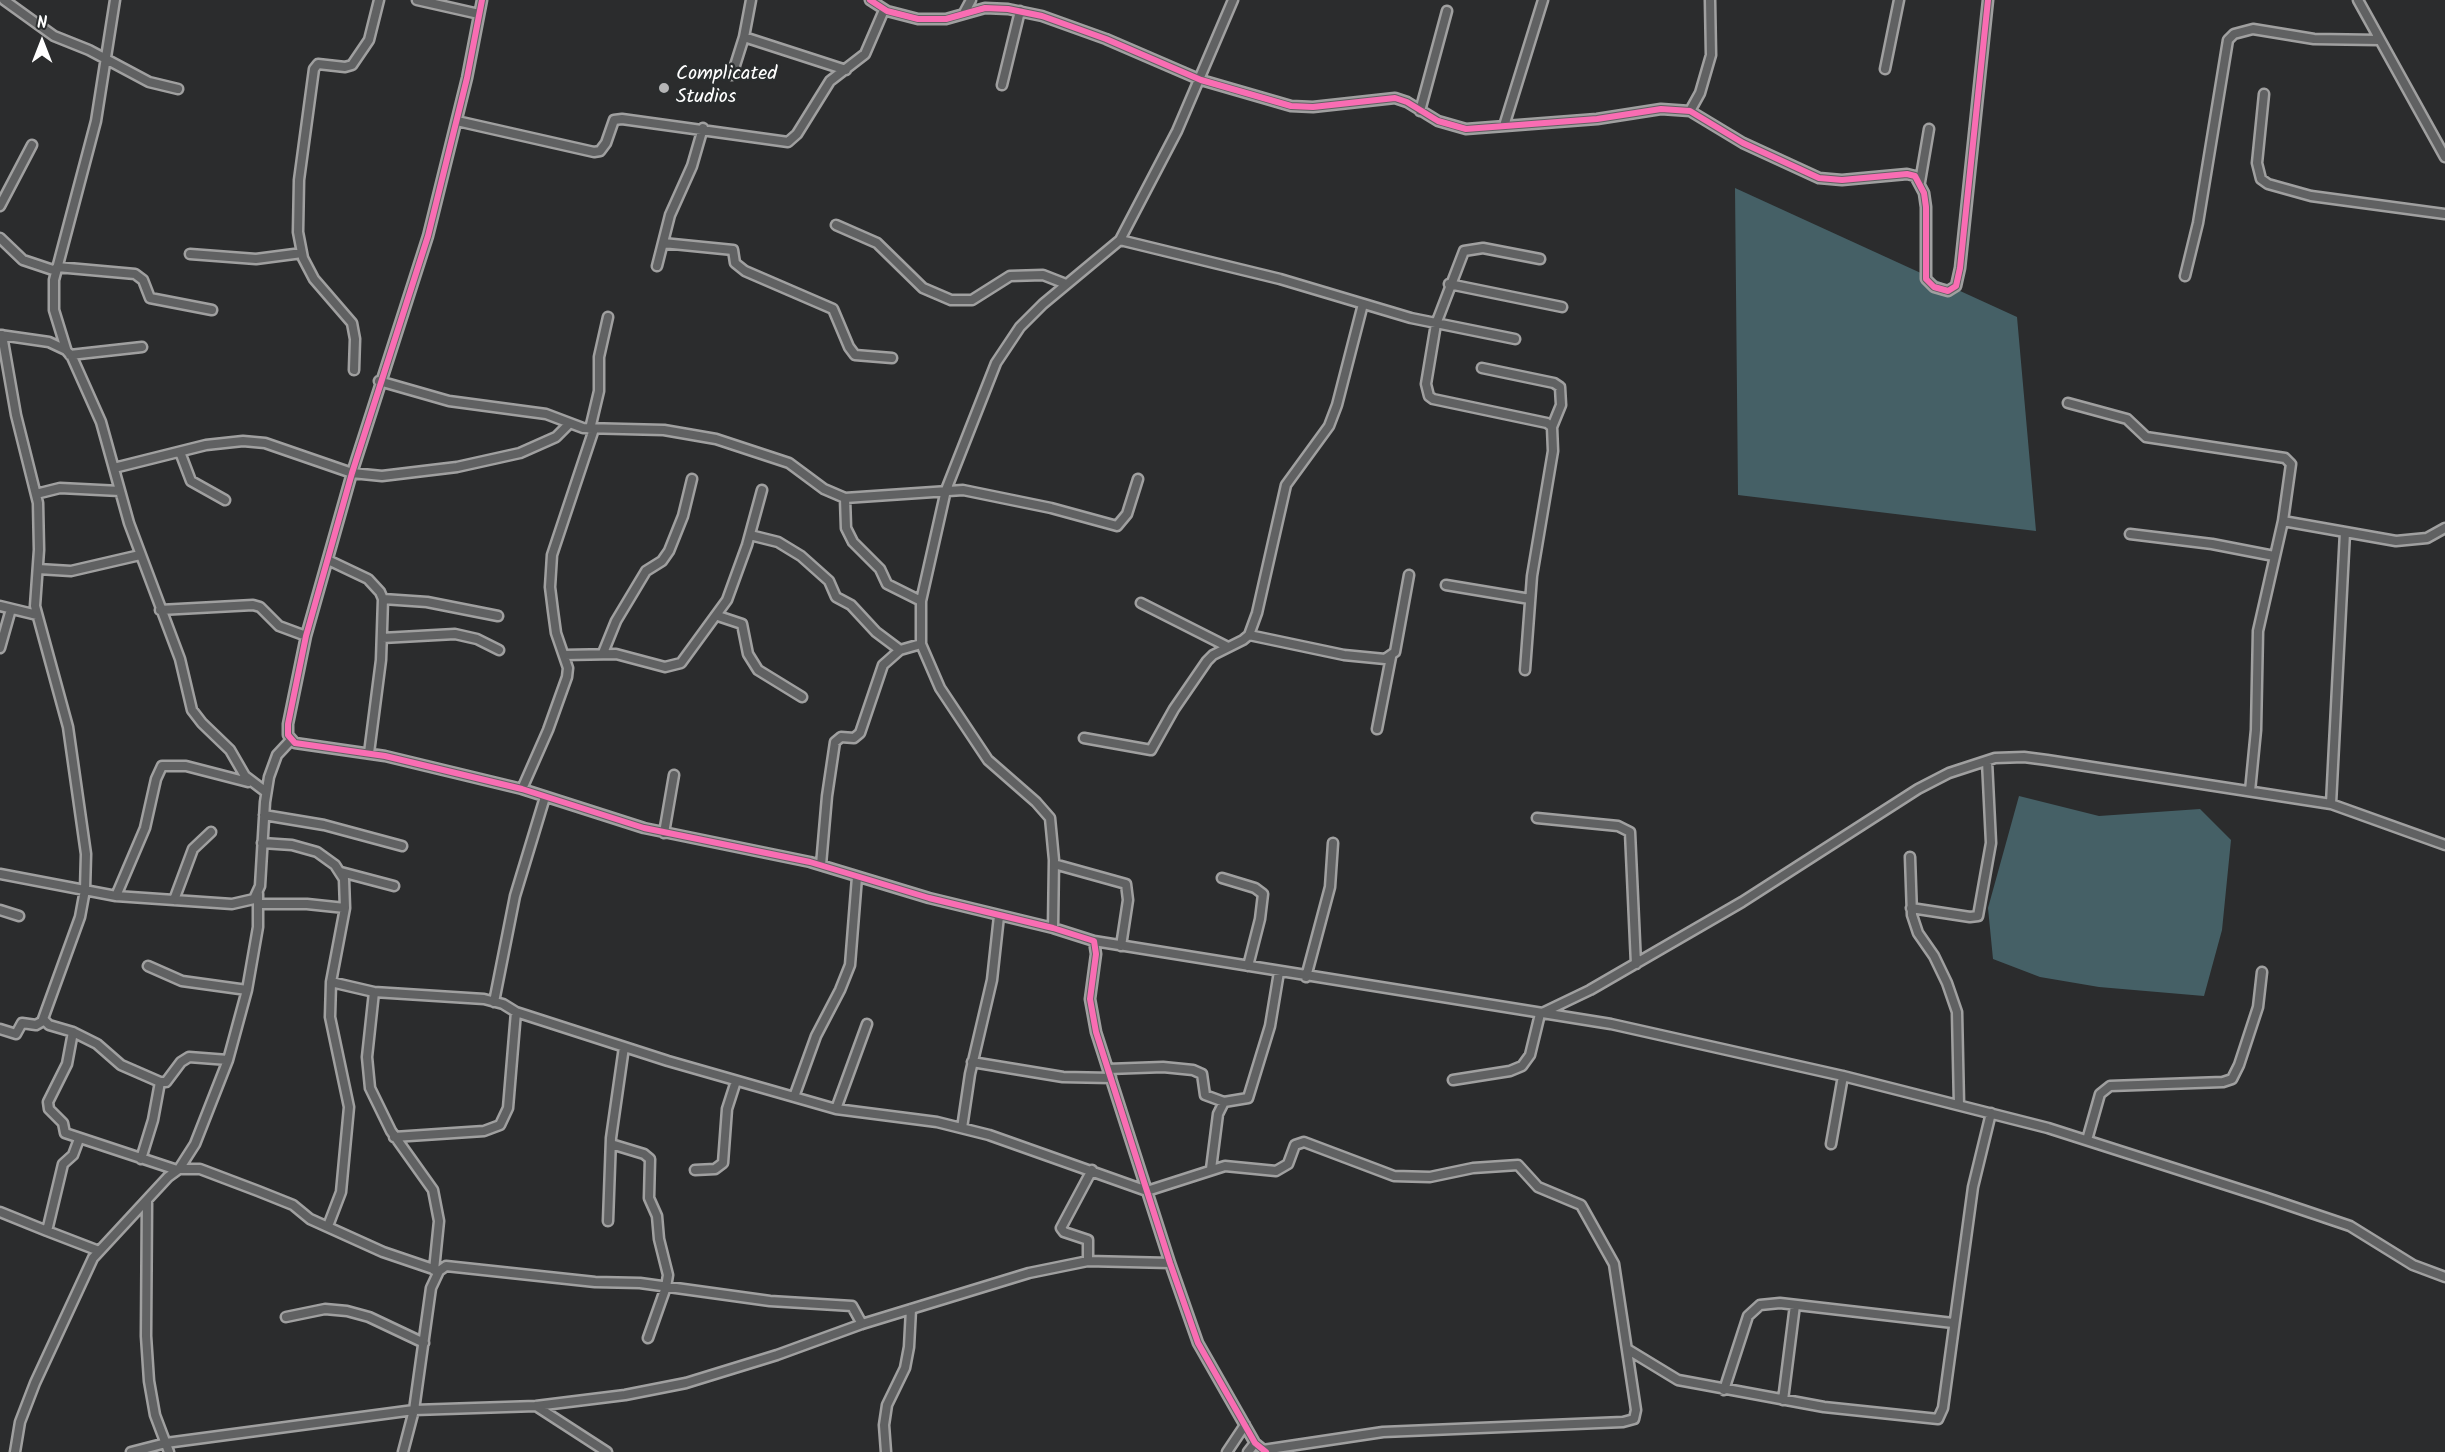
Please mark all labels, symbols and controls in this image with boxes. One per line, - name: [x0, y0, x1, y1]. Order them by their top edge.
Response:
- text: N: [37, 11, 47, 36]
- north arrow: [12, 12, 72, 72]
- place label: Complicated Studios: [676, 64, 777, 111]
- marker: Complicated Studios: [657, 81, 671, 95]

